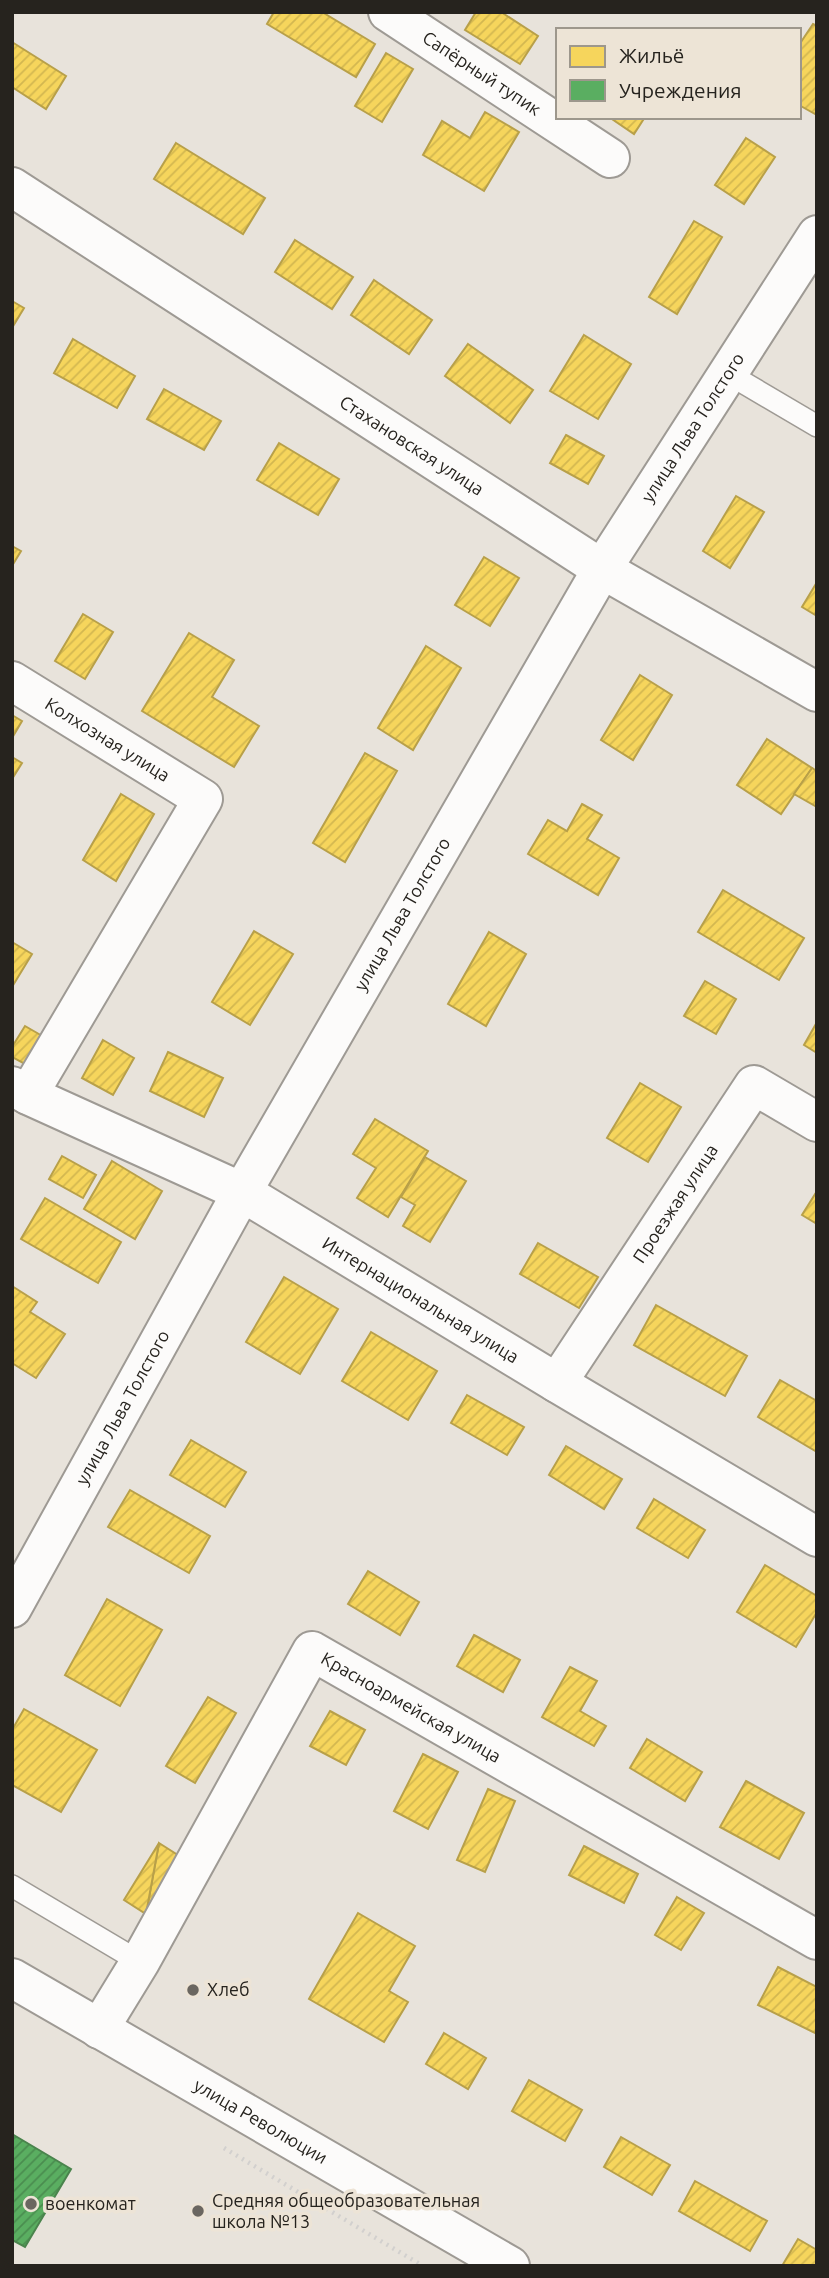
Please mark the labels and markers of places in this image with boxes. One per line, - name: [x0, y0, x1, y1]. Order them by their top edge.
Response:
- place label: Хлеб: [207, 1979, 249, 1999]
- marker: Хлеб: [185, 1982, 201, 1998]
- place label: Средняя общеобразовательная школа №13: [212, 2190, 480, 2231]
- place label: военкомат: [45, 2193, 136, 2213]
- marker: военкомат: [23, 2196, 39, 2212]
- marker: Средняя общеобразовательная школа №13: [190, 2203, 206, 2219]

